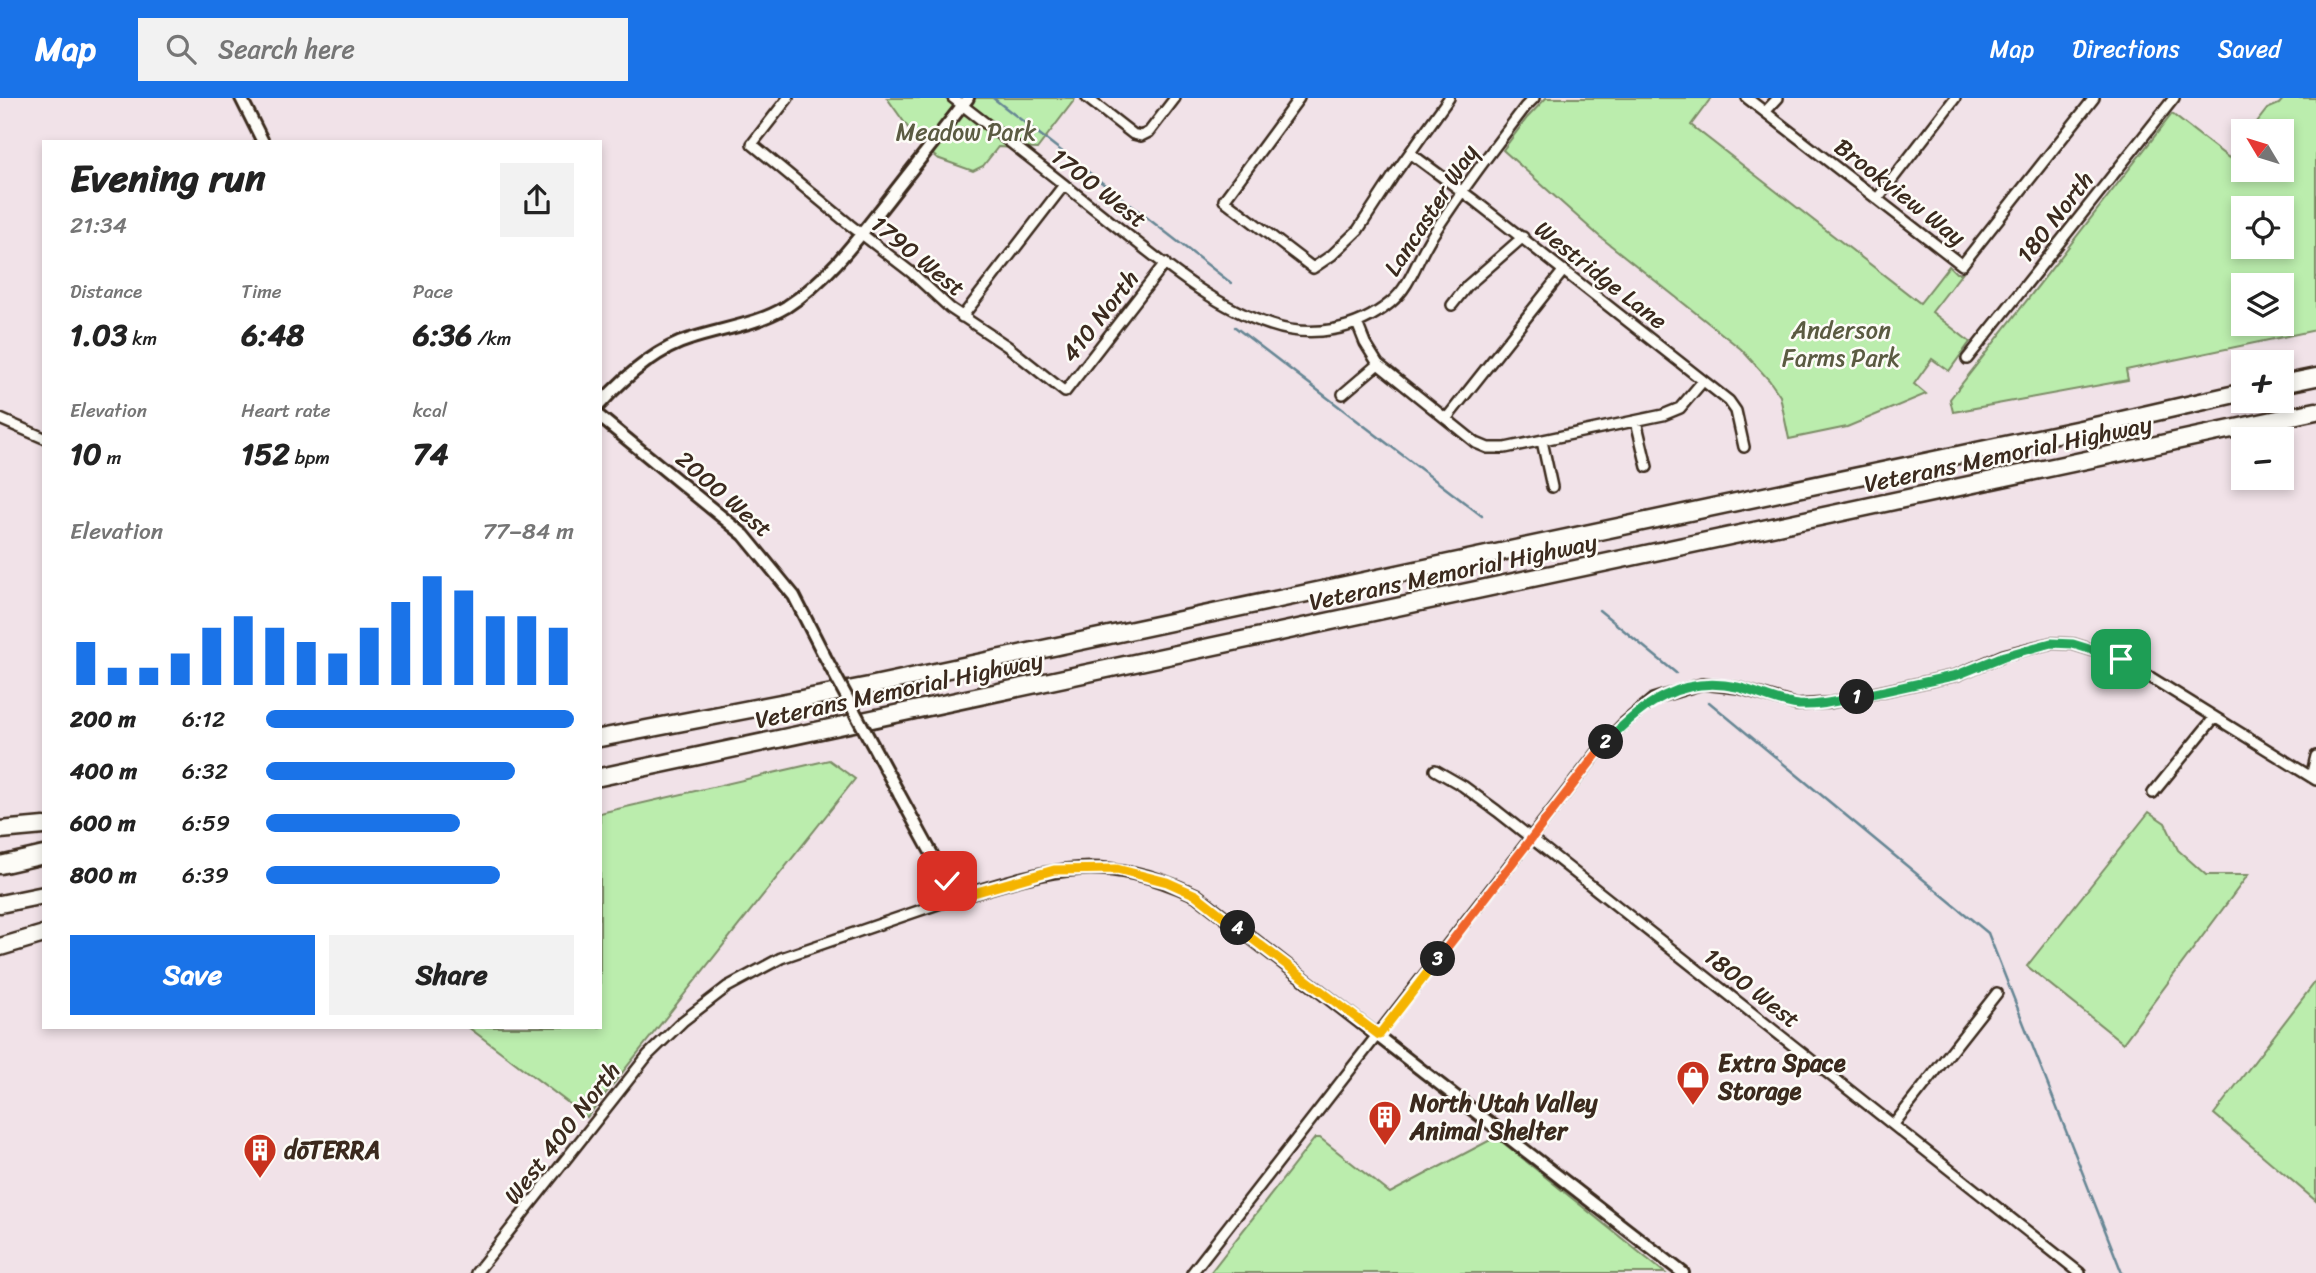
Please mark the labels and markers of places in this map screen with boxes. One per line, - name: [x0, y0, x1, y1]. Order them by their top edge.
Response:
- pin: [2091, 629, 2151, 689]
- pin: 1: [1840, 680, 1874, 714]
- pin: 2: [1588, 724, 1624, 760]
- pin: [917, 851, 977, 911]
- pin: 4: [1220, 910, 1256, 946]
- pin: 3: [1420, 942, 1456, 976]
- place label: Extra Space Storage: [1717, 1042, 1846, 1112]
- shop icon: Extra Space Storage: [1674, 1058, 1712, 1107]
- place label: North Utah Valley Animal Shelter: [1409, 1082, 1598, 1152]
- building icon: North Utah Valley Animal Shelter: [1366, 1098, 1404, 1147]
- place label: dōTERRA: [284, 1129, 380, 1171]
- building icon: dōTERRA: [241, 1131, 279, 1180]

